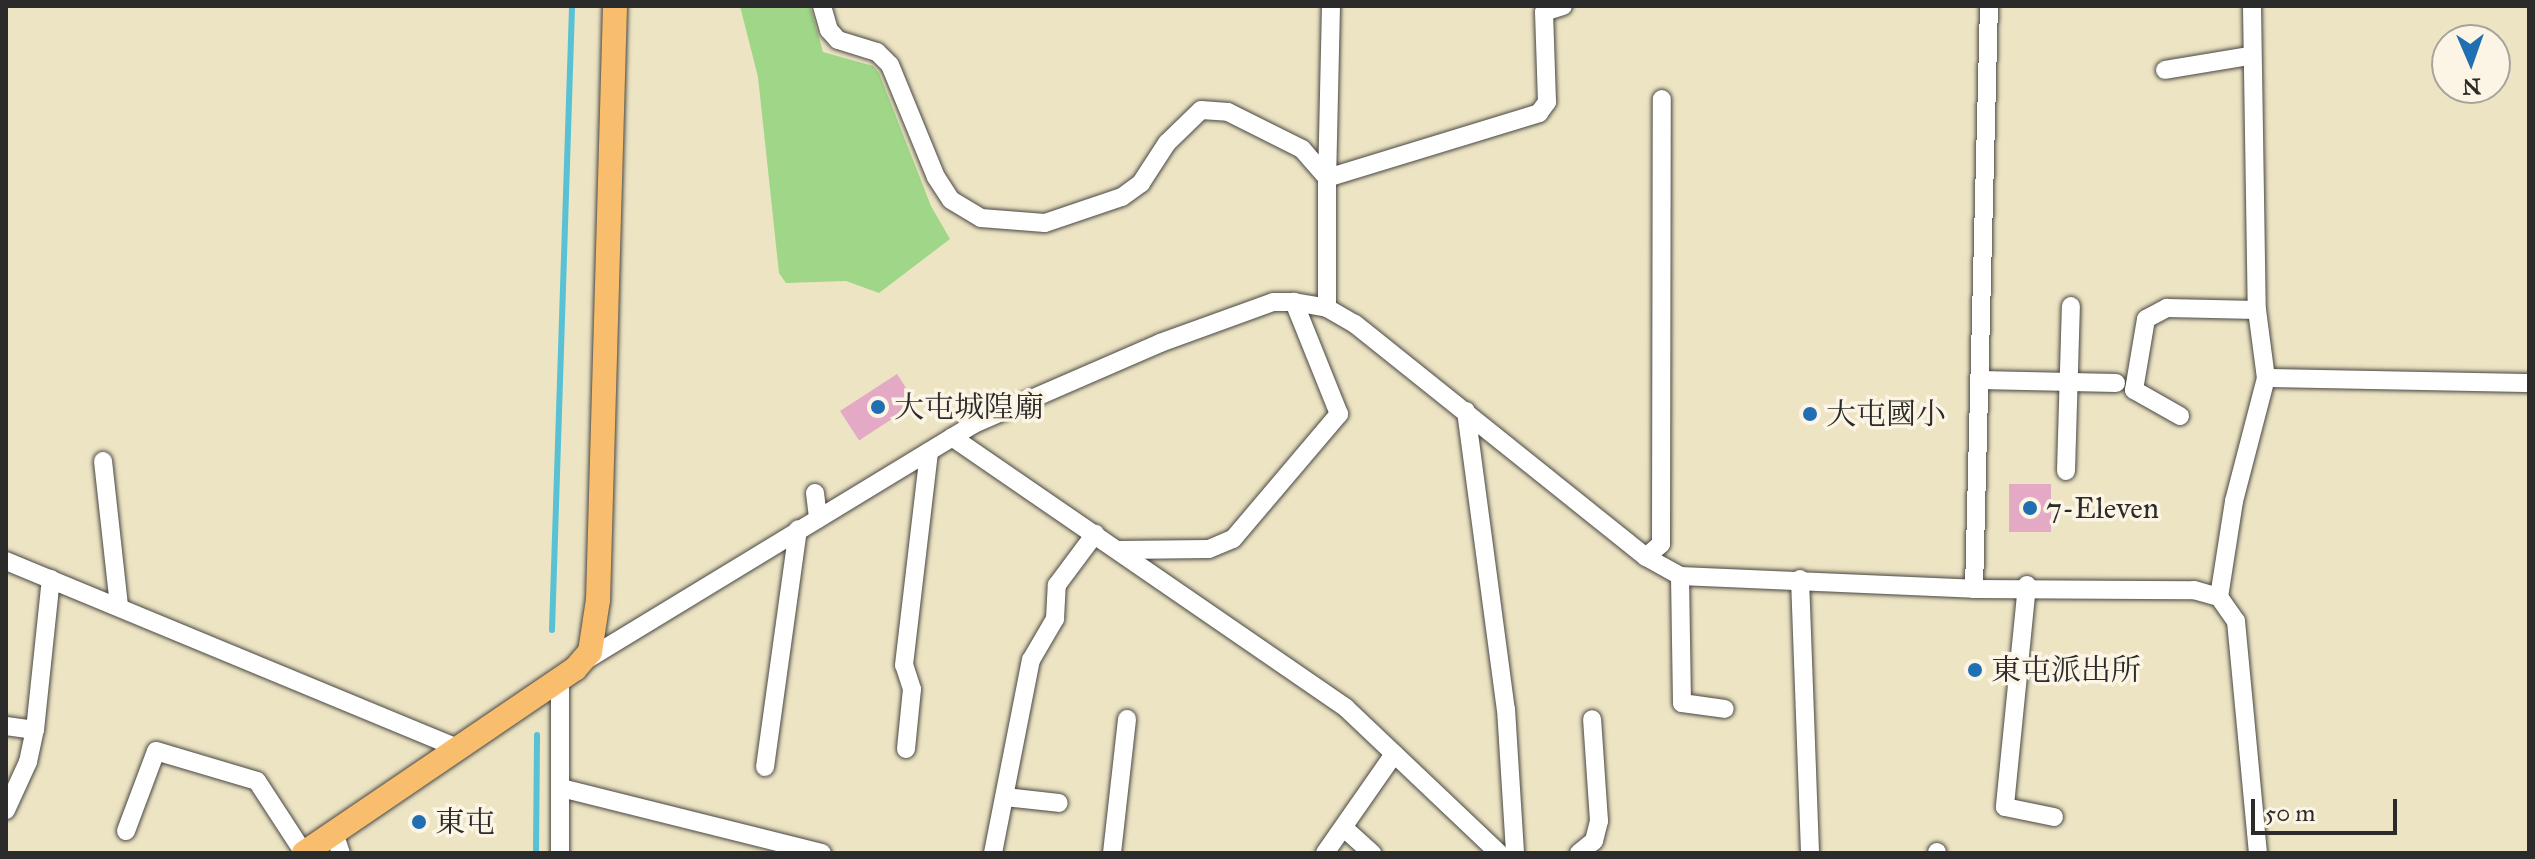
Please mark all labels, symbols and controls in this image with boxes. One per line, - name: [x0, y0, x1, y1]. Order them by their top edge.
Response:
- north arrow: [2431, 24, 2511, 104]
- text: N: [2462, 73, 2482, 100]
- place label: 大屯城隍廟: [894, 389, 1044, 425]
- place label: 大屯國小: [1826, 396, 1946, 432]
- marker: 大屯城隍廟: [869, 398, 887, 416]
- marker: 大屯國小: [1801, 405, 1819, 423]
- place label: 7-Eleven: [2046, 490, 2159, 526]
- marker: 7-Eleven: [2021, 499, 2039, 517]
- place label: 東屯派出所: [1991, 652, 2141, 688]
- marker: 東屯派出所: [1966, 661, 1984, 679]
- scale bar: [2255, 783, 2401, 833]
- text: 50 m: [2265, 798, 2315, 828]
- place label: 東屯: [435, 804, 495, 840]
- marker: 東屯: [410, 813, 428, 831]

